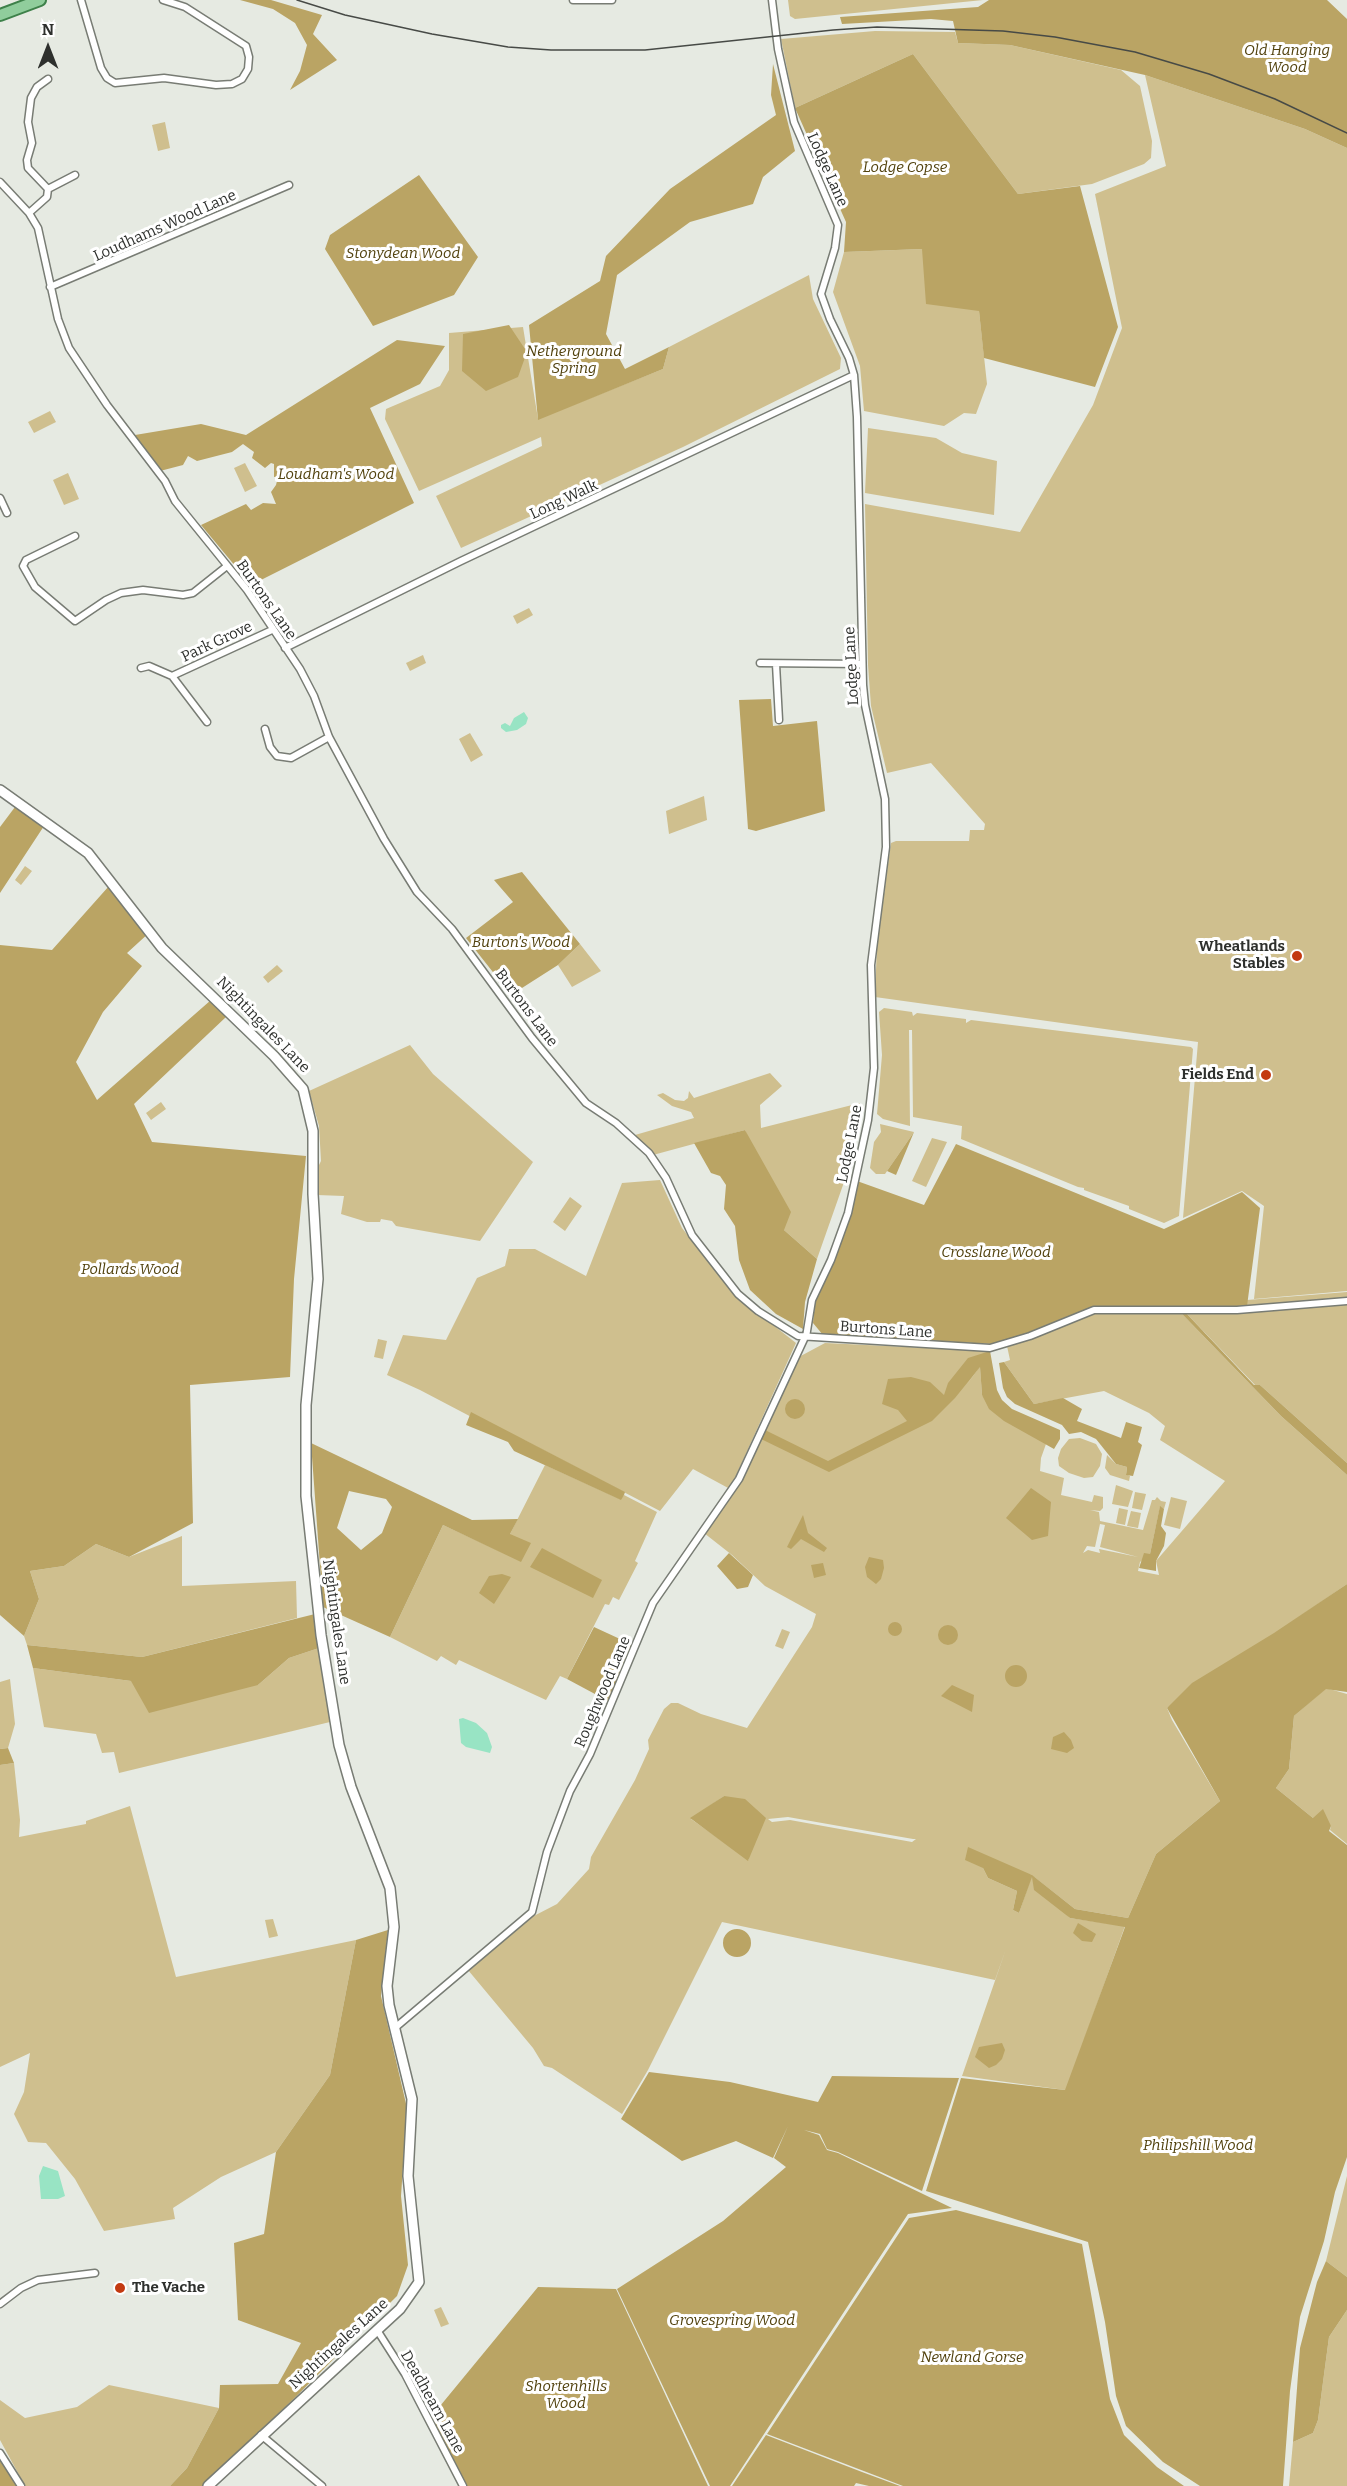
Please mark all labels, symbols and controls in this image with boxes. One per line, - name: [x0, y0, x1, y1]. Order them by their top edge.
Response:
- north arrow: [18, 18, 78, 78]
- text: N: [42, 20, 54, 39]
- park label: Old Hanging Wood: [1244, 42, 1330, 77]
- street label: Lodge Lane: [803, 130, 851, 210]
- park label: Lodge Copse: [863, 159, 947, 177]
- street label: Loudhams Wood Lane: [91, 186, 239, 266]
- park label: Stonydean Wood: [346, 245, 460, 263]
- park label: Netherground Spring: [526, 343, 622, 378]
- park label: Loudham's Wood: [278, 466, 394, 484]
- street label: Long Walk: [527, 476, 601, 524]
- street label: Burtons Lane: [232, 557, 300, 643]
- street label: Park Grove: [179, 618, 255, 666]
- street label: Lodge Lane: [841, 626, 863, 706]
- park label: Burton's Wood: [472, 934, 570, 952]
- place label: Wheatlands Stables: [1199, 938, 1285, 973]
- marker: Wheatlands Stables: [1290, 949, 1304, 963]
- street label: Burtons Lane: [491, 965, 561, 1051]
- street label: Nightingales Lane: [213, 973, 313, 1077]
- place label: Fields End: [1181, 1066, 1254, 1084]
- marker: Fields End: [1259, 1068, 1273, 1082]
- street label: Lodge Lane: [834, 1104, 866, 1184]
- park label: Crosslane Wood: [941, 1244, 1051, 1262]
- park label: Pollards Wood: [81, 1261, 179, 1279]
- street label: Burtons Lane: [839, 1318, 933, 1342]
- street label: Nightingales Lane: [318, 1558, 354, 1686]
- street label: Roughwood Lane: [571, 1633, 635, 1751]
- park label: Philipshill Wood: [1143, 2137, 1253, 2155]
- place label: The Vache: [132, 2279, 205, 2297]
- marker: The Vache: [113, 2281, 127, 2295]
- street label: Nightingales Lane: [286, 2295, 392, 2393]
- park label: Grovespring Wood: [669, 2312, 795, 2330]
- street label: Deadhearn Lane: [396, 2348, 468, 2456]
- park label: Newland Gorse: [920, 2349, 1024, 2367]
- park label: Shortenhills Wood: [525, 2378, 607, 2413]

